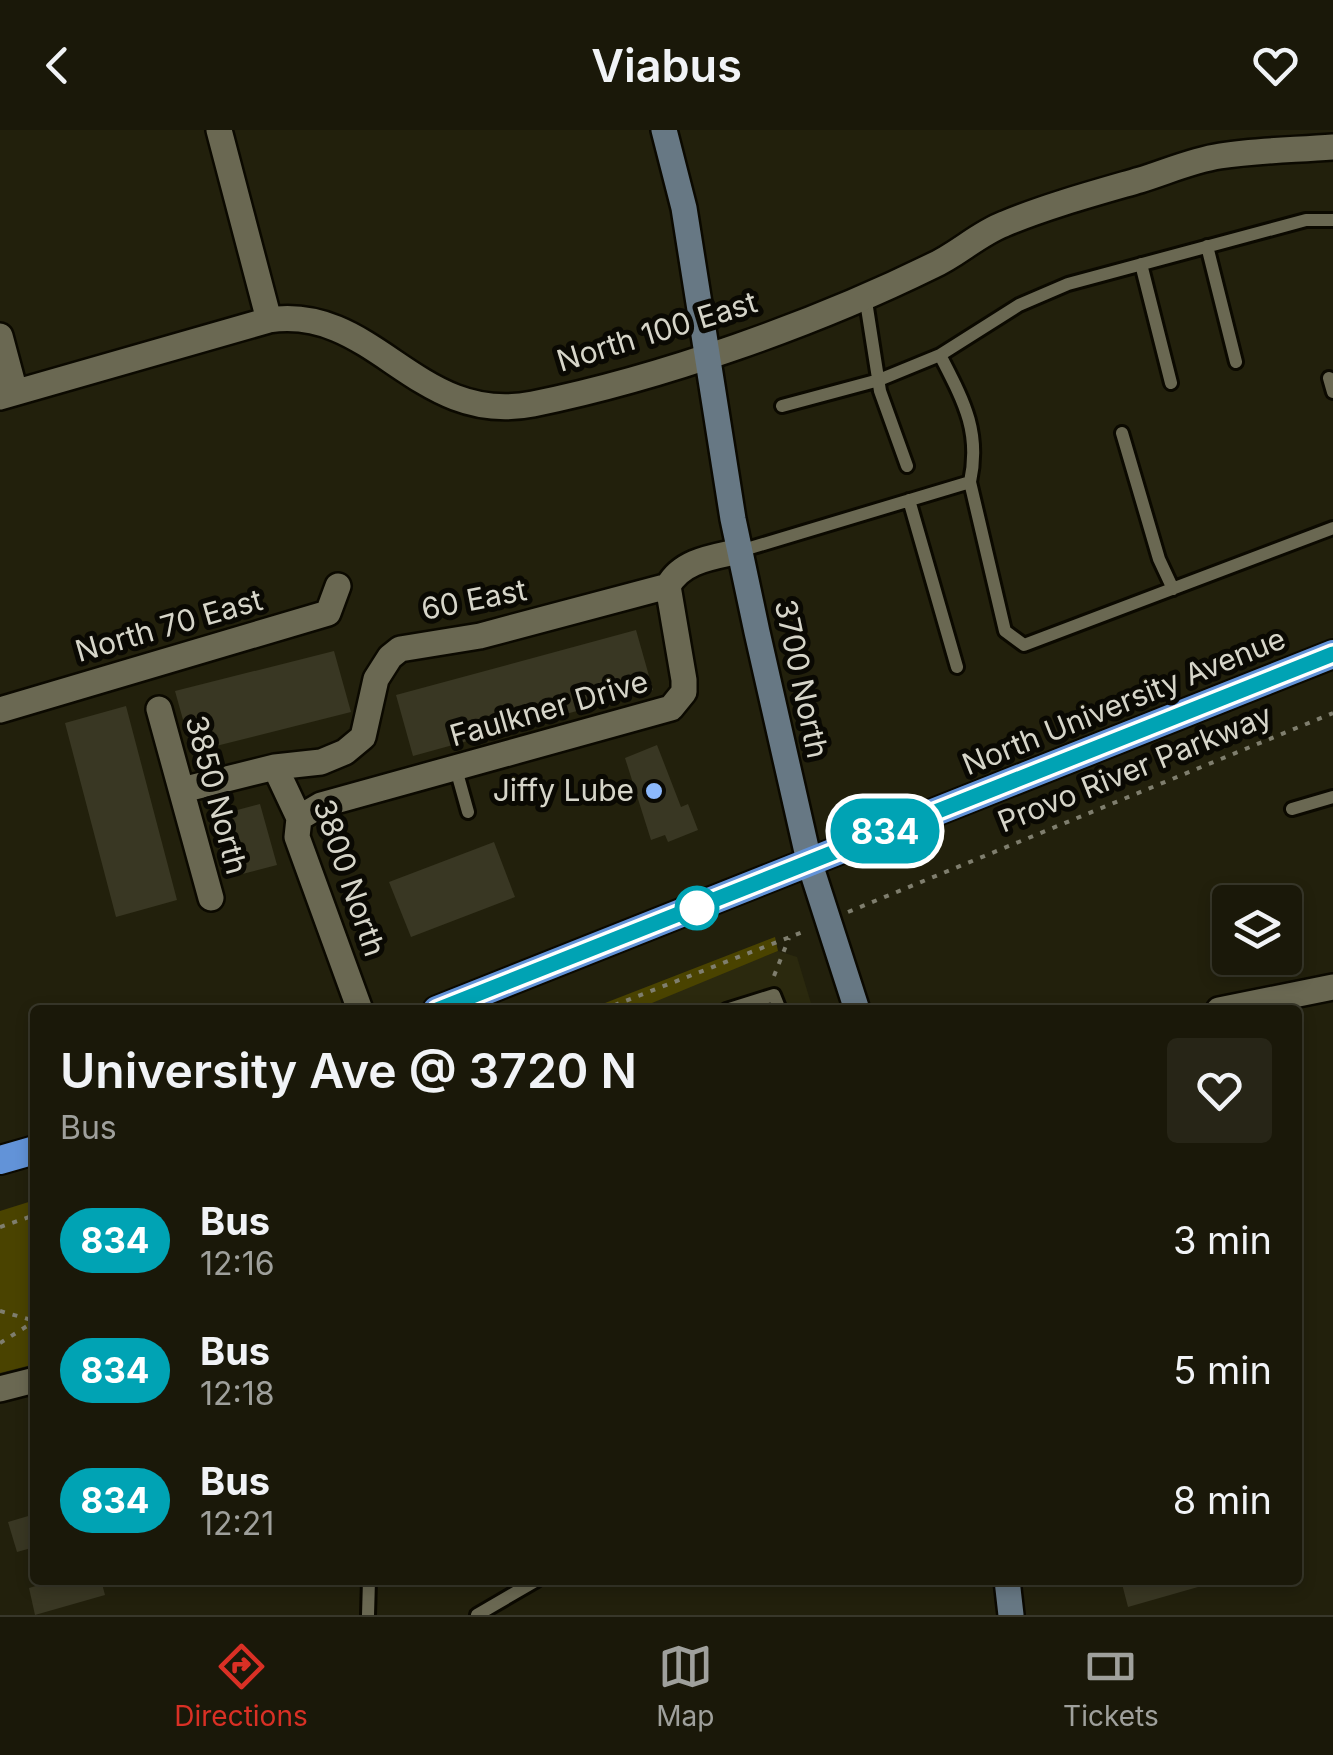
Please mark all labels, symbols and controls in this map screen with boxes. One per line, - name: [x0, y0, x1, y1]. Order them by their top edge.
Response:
- icon: back: [30, 38, 85, 93]
- text: Viabus: [591, 38, 742, 93]
- icon: heart: [1248, 38, 1303, 93]
- street label: North 100 East: [552, 283, 761, 379]
- street label: 60 East: [418, 571, 530, 627]
- street label: North 70 East: [71, 581, 267, 669]
- street label: 3700 North: [768, 596, 836, 761]
- street label: North University Avenue: [957, 620, 1290, 782]
- street label: Faulkner Drive: [445, 663, 652, 754]
- street label: Provo River Parkway: [992, 697, 1277, 839]
- street label: 3850 North: [179, 712, 255, 878]
- place label: Jiffy Lube: [493, 772, 634, 808]
- marker: Jiffy Lube: [643, 780, 665, 802]
- street label: 3800 North: [306, 795, 394, 961]
- line badge: 834: [828, 798, 942, 864]
- text: 834: [850, 810, 920, 852]
- map controls: [1212, 885, 1302, 975]
- button: layers: [1212, 885, 1302, 975]
- unlabelled marker: [676, 887, 718, 929]
- button: heart: [1167, 1038, 1272, 1143]
- text: University Ave @ 3720 N: [60, 1041, 637, 1100]
- text: Bus: [60, 1108, 117, 1147]
- text: Bus: [200, 1198, 270, 1244]
- text: 3 min: [1173, 1217, 1272, 1263]
- text: 834: [80, 1219, 150, 1261]
- text: 12:16: [200, 1244, 275, 1283]
- text: Bus: [200, 1328, 270, 1374]
- text: 5 min: [1173, 1347, 1272, 1393]
- text: 834: [80, 1349, 150, 1391]
- text: 12:18: [200, 1374, 275, 1413]
- text: Bus: [200, 1458, 270, 1504]
- text: 8 min: [1173, 1477, 1272, 1523]
- text: 834: [80, 1479, 150, 1521]
- text: 12:21: [200, 1504, 274, 1543]
- tab: Directions: [174, 1639, 308, 1733]
- tab: Map: [656, 1639, 715, 1733]
- tab: Tickets: [1063, 1639, 1159, 1733]

